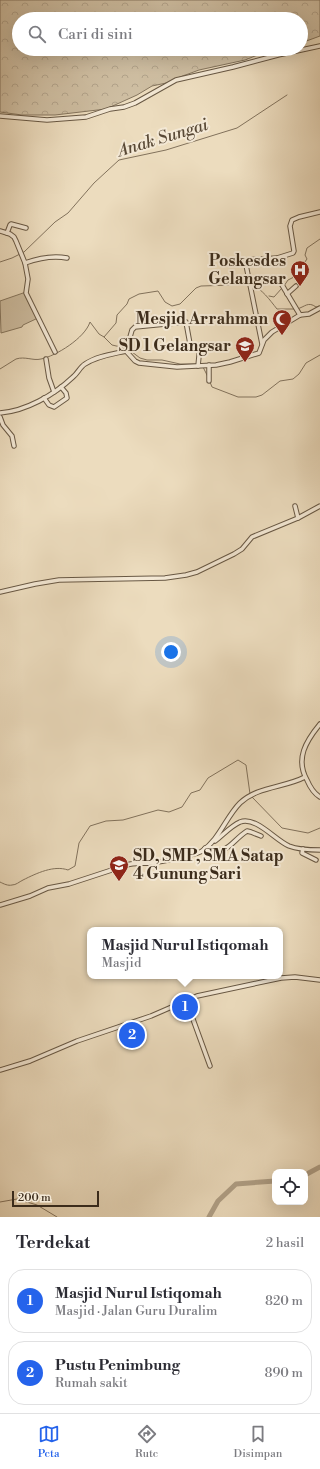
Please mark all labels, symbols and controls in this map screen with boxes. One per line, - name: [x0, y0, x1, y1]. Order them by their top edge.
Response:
- search box: [12, 12, 308, 56]
- icon: search: [26, 23, 48, 45]
- text: Cari di sini: [58, 25, 133, 44]
- water label: Anak Sungai: [113, 114, 212, 163]
- place label: Poskesdes Gelangsar: [208, 251, 286, 289]
- hospital icon: Poskesdes Gelangsar: [289, 259, 311, 287]
- mosque icon: Mesjid Arrahman: [271, 308, 293, 336]
- place label: Mesjid Arrahman: [136, 309, 268, 329]
- school or university icon: SD 1 Gelangsar: [234, 335, 256, 363]
- place label: SD 1 Gelangsar: [119, 336, 231, 356]
- your location: [161, 642, 181, 662]
- place label: SD, SMP, SMA Satap 4 Gunung Sari: [133, 846, 284, 884]
- school or university icon: SD, SMP, SMA Satap 4 Gunung Sari: [108, 854, 130, 882]
- popup: [87, 927, 283, 979]
- text: Masjid Nurul Istiqomah: [102, 936, 268, 955]
- text: Masjid: [102, 955, 141, 971]
- pin: 1: [172, 992, 198, 1022]
- pin: 2: [119, 1020, 145, 1050]
- map controls: [272, 1169, 308, 1205]
- button: locate: [272, 1169, 308, 1205]
- scale bar: [12, 1189, 99, 1208]
- text: 200 m: [18, 1191, 51, 1205]
- text: Terdekat: [16, 1232, 90, 1254]
- text: 2 hasil: [266, 1235, 304, 1251]
- text: Masjid Nurul Istiqomah: [55, 1284, 222, 1303]
- text: 1: [27, 1293, 33, 1309]
- text: 820 m: [265, 1293, 303, 1309]
- text: Masjid · Jalan Guru Duralim: [55, 1303, 217, 1319]
- text: Pustu Penimbung: [55, 1356, 180, 1375]
- text: 2: [26, 1365, 34, 1381]
- text: 890 m: [264, 1365, 303, 1381]
- text: Rumah sakit: [55, 1375, 128, 1391]
- tab: Peta: [38, 1423, 60, 1461]
- tab: Rute: [135, 1423, 158, 1461]
- tab: Disimpan: [234, 1423, 282, 1461]

